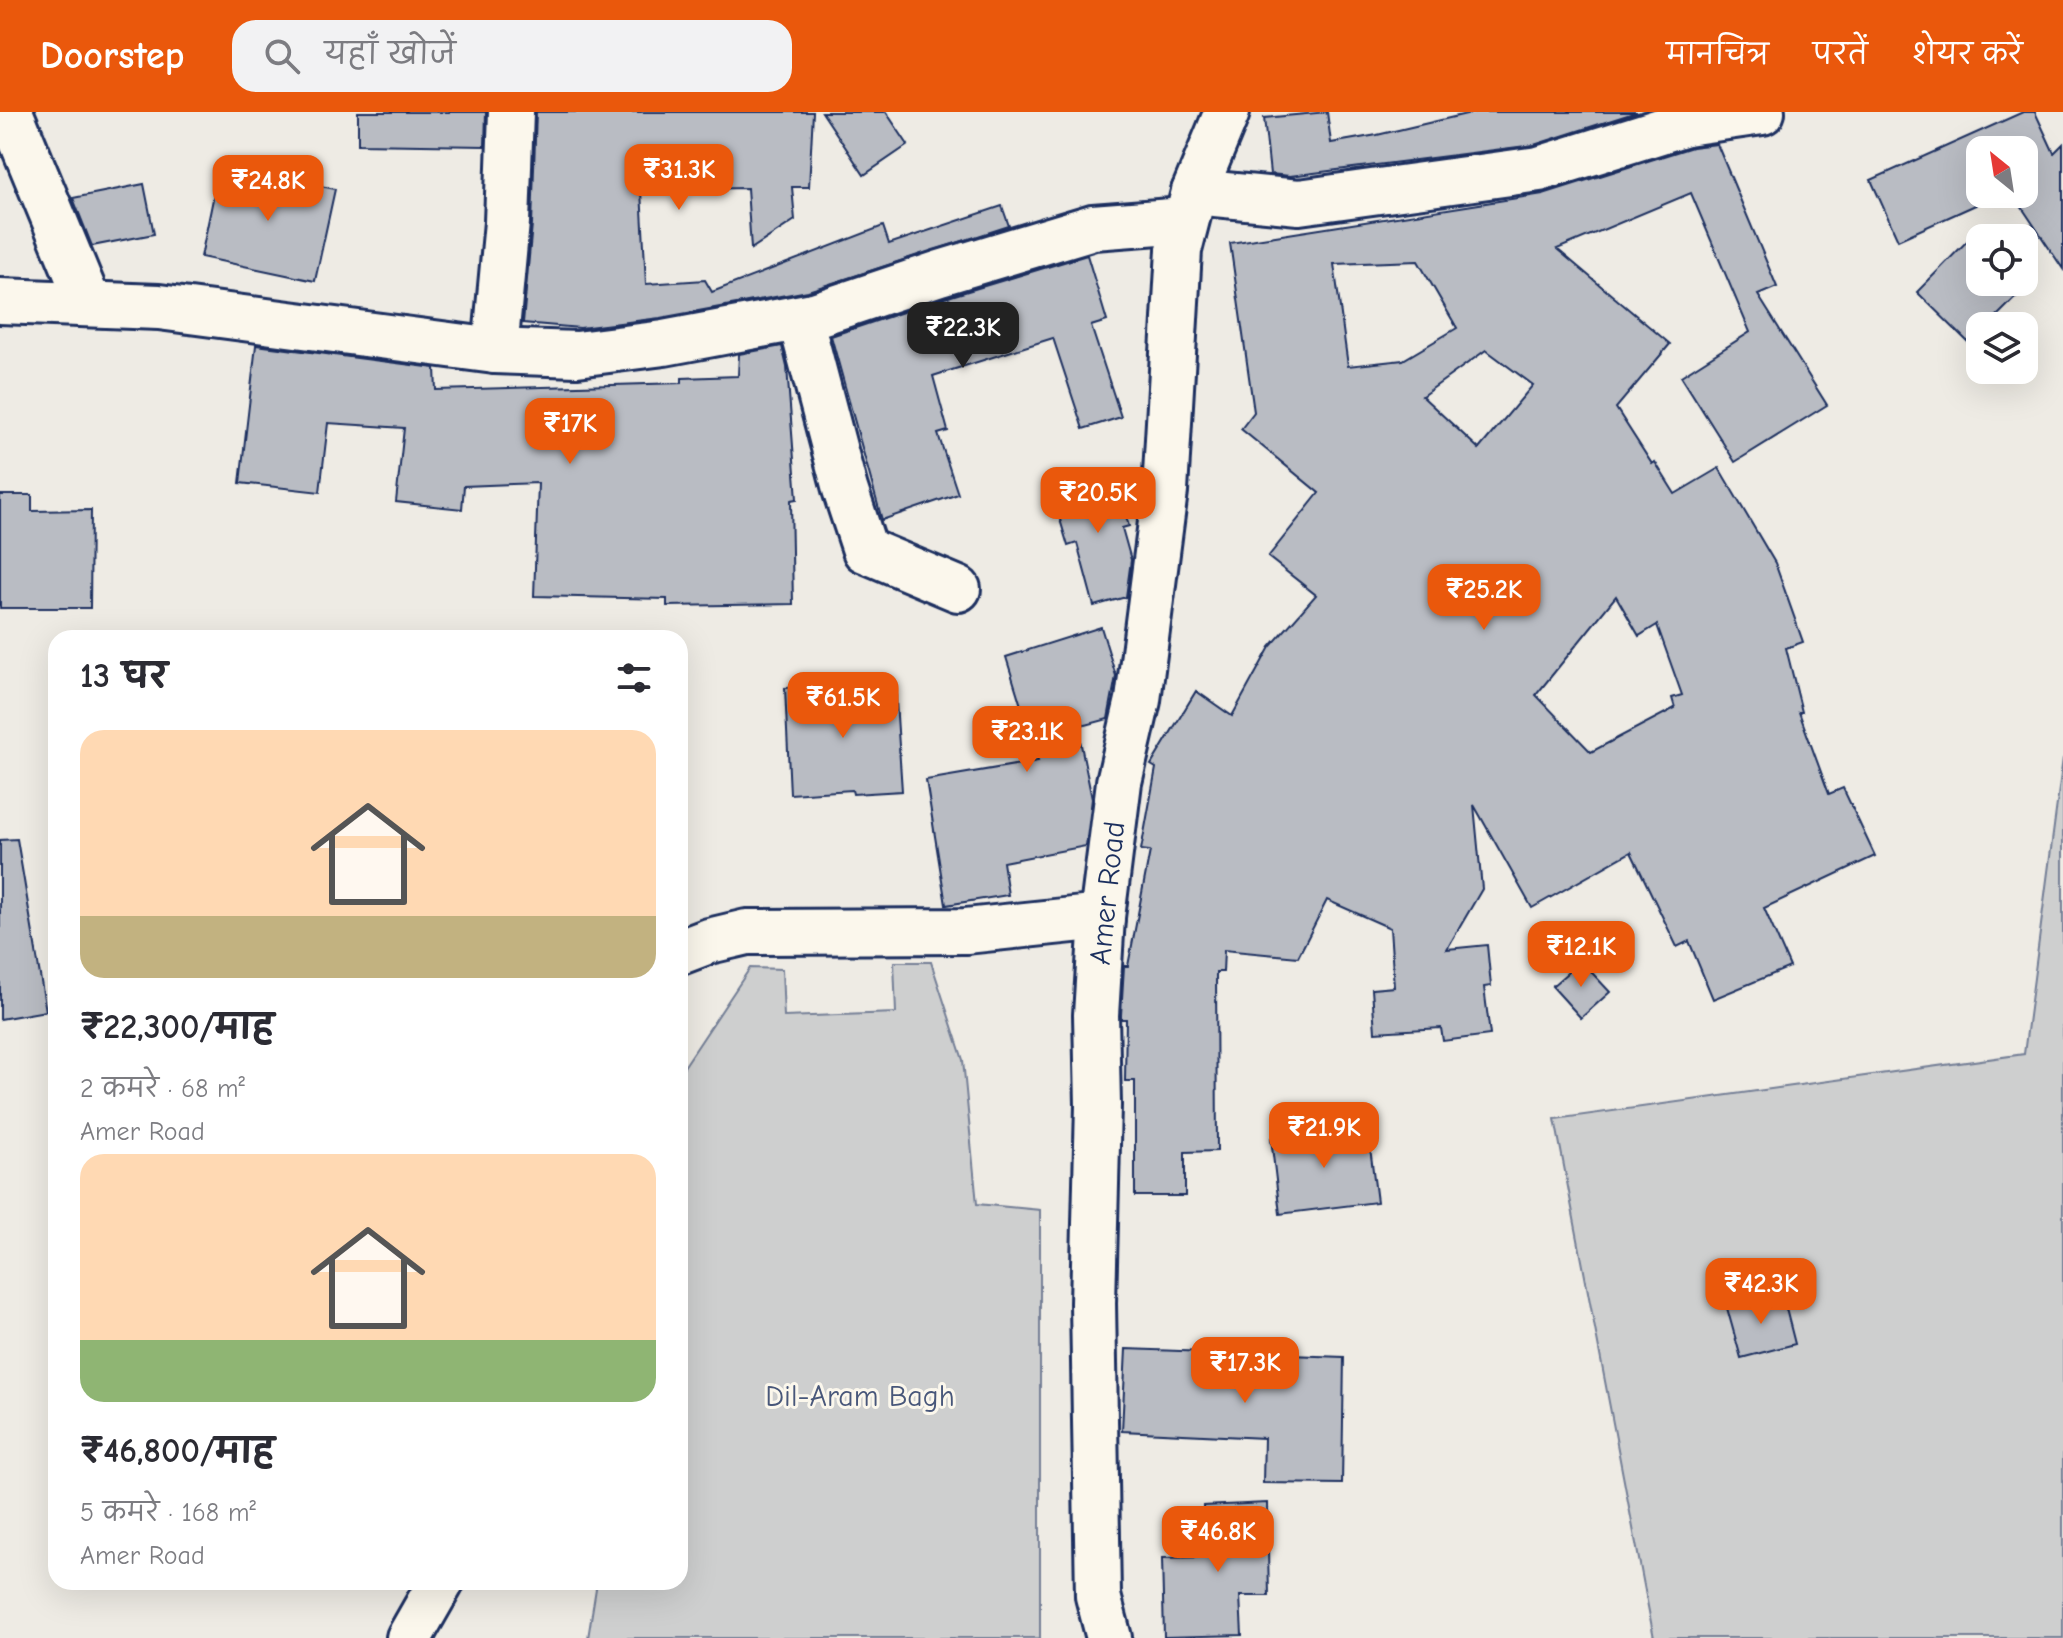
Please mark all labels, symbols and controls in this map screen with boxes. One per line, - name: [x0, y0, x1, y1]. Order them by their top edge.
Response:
- search box: [232, 20, 792, 92]
- text: Doorstep: [40, 34, 184, 78]
- icon: search: [260, 34, 304, 78]
- text: यहाँ खोजें: [324, 37, 456, 72]
- text: मानचित्र: [1666, 39, 1769, 71]
- text: परतें: [1813, 39, 1868, 71]
- text: शेयर करें: [1912, 39, 2023, 71]
- north arrow: [1966, 136, 2038, 208]
- map controls: [1966, 136, 2038, 384]
- pin: ₹31.3K: [614, 144, 744, 212]
- pin: ₹24.8K: [203, 155, 333, 223]
- text: ₹31.3K: [642, 155, 716, 185]
- text: ₹24.8K: [231, 166, 305, 196]
- button: locate: [1966, 224, 2038, 296]
- pin: ₹22.3K: [898, 302, 1028, 370]
- button: layers: [1966, 312, 2038, 384]
- text: ₹22.3K: [925, 313, 1001, 343]
- pin: ₹17K: [523, 398, 617, 466]
- text: ₹17K: [543, 409, 597, 439]
- pin: ₹20.5K: [1033, 467, 1163, 535]
- text: ₹20.5K: [1059, 478, 1137, 508]
- pin: ₹25.2K: [1419, 564, 1549, 632]
- text: ₹25.2K: [1446, 575, 1522, 605]
- text: 13 घर: [80, 656, 167, 696]
- icon: filters: [612, 656, 656, 700]
- pin: ₹61.5K: [778, 672, 908, 740]
- text: ₹61.5K: [806, 683, 880, 713]
- pin: ₹23.1K: [962, 706, 1092, 774]
- text: ₹23.1K: [990, 717, 1064, 747]
- icon: home: [296, 782, 440, 926]
- street label: Amer Road: [1083, 820, 1132, 966]
- pin: ₹12.1K: [1516, 921, 1646, 989]
- text: ₹12.1K: [1546, 932, 1616, 962]
- text: ₹22,300/माह: [80, 1007, 274, 1047]
- text: 2 कमरे · 68 m²: [80, 1074, 245, 1104]
- pin: ₹21.9K: [1259, 1102, 1389, 1170]
- text: ₹21.9K: [1287, 1113, 1361, 1143]
- text: Amer Road: [80, 1117, 205, 1147]
- icon: home: [296, 1206, 440, 1350]
- pin: ₹42.3K: [1696, 1258, 1826, 1326]
- text: ₹42.3K: [1723, 1269, 1799, 1299]
- pin: ₹17.3K: [1180, 1337, 1310, 1405]
- text: ₹17.3K: [1209, 1348, 1281, 1378]
- park label: Dil-Aram Bagh: [765, 1379, 955, 1414]
- text: ₹46,800/माह: [80, 1431, 275, 1471]
- text: 5 कमरे · 168 m²: [80, 1498, 256, 1528]
- pin: ₹46.8K: [1153, 1506, 1283, 1574]
- text: ₹46.8K: [1180, 1517, 1256, 1547]
- text: Amer Road: [80, 1541, 205, 1571]

